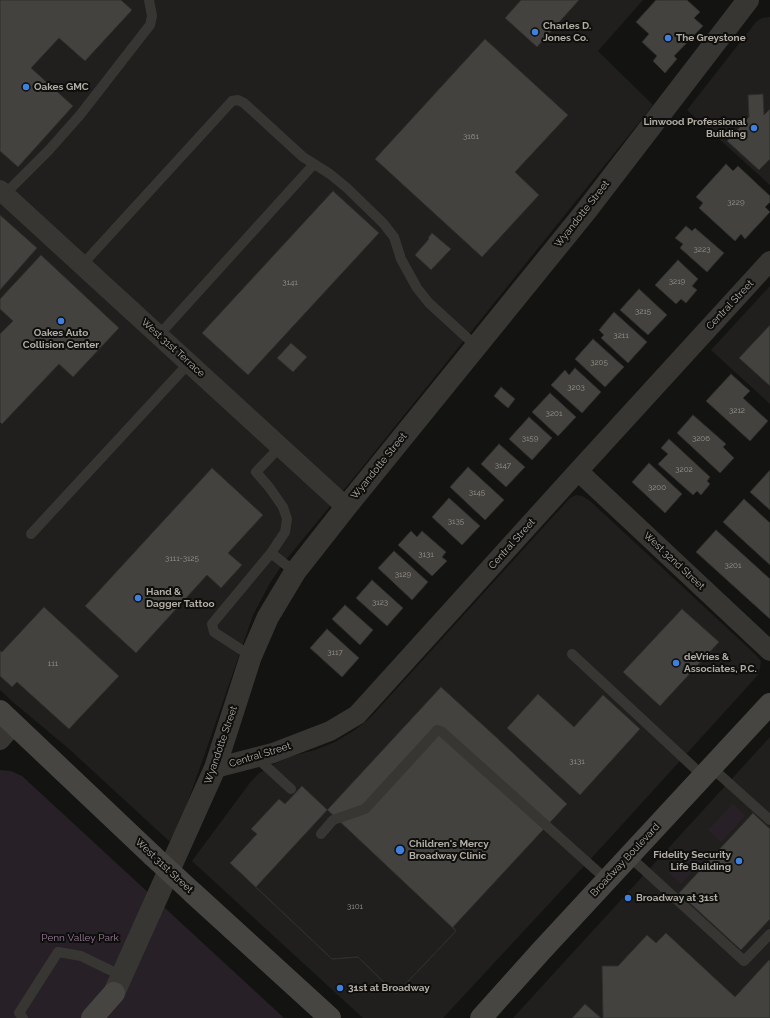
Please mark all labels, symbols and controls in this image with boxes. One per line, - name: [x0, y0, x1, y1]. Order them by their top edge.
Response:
- place label: Charles D. Jones Co.: [543, 20, 591, 44]
- marker: Charles D. Jones Co.: [530, 27, 540, 37]
- place label: The Greystone: [676, 32, 746, 44]
- marker: The Greystone: [663, 33, 673, 43]
- place label: Oakes GMC: [34, 81, 89, 93]
- marker: Oakes GMC: [21, 82, 31, 92]
- place label: Linwood Professional Building: [643, 116, 746, 140]
- marker: Linwood Professional Building: [749, 123, 759, 133]
- house number: 3161: [463, 132, 479, 142]
- street label: Wyandotte Street: [552, 178, 612, 250]
- house number: 3229: [727, 198, 745, 208]
- house number: 3223: [694, 245, 710, 255]
- house number: 3219: [669, 277, 685, 287]
- house number: 3141: [282, 278, 298, 288]
- street label: Central Street: [704, 278, 756, 332]
- house number: 3215: [635, 307, 651, 317]
- marker: Oakes Auto Collision Center: [56, 316, 66, 326]
- street label: West 31st Terrace: [139, 316, 207, 380]
- place label: Oakes Auto Collision Center: [23, 327, 99, 350]
- house number: 3211: [613, 331, 629, 341]
- house number: 3205: [590, 358, 608, 368]
- house number: 3203: [567, 383, 585, 393]
- house number: 3212: [729, 406, 745, 416]
- house number: 3201: [546, 409, 562, 419]
- street label: Wyandotte Street: [349, 430, 409, 502]
- house number: 3159: [522, 434, 538, 444]
- house number: 3206: [692, 434, 710, 444]
- house number: 3147: [495, 461, 511, 471]
- house number: 3202: [675, 465, 693, 475]
- house number: 3200: [648, 483, 666, 493]
- house number: 3145: [469, 488, 485, 498]
- street label: Central Street: [486, 516, 538, 572]
- house number: 3135: [448, 517, 464, 527]
- street label: West 32nd Street: [641, 530, 707, 592]
- house number: 3131: [418, 550, 434, 560]
- house number: 3111-3125: [165, 554, 199, 564]
- house number: 3201: [725, 561, 741, 571]
- house number: 3129: [395, 570, 411, 580]
- place label: Hand & Dagger Tattoo: [146, 586, 215, 610]
- marker: Hand & Dagger Tattoo: [133, 593, 143, 603]
- house number: 3123: [372, 598, 388, 608]
- house number: 3117: [327, 648, 343, 658]
- place label: deVries & Associates, P.C.: [684, 651, 757, 674]
- marker: deVries & Associates, P.C.: [671, 658, 681, 668]
- house number: 111: [48, 659, 58, 669]
- street label: Wyandotte Street: [202, 704, 240, 786]
- street label: Central Street: [228, 740, 292, 770]
- house number: 3131: [569, 757, 585, 767]
- street label: Broadway Boulevard: [588, 821, 662, 899]
- street label: West 31st Street: [133, 836, 195, 896]
- place label: Children's Mercy Broadway Clinic: [409, 838, 489, 862]
- marker: Children's Mercy Broadway Clinic: [394, 844, 406, 856]
- place label: Fidelity Security Life Building: [653, 849, 731, 872]
- marker: Fidelity Security Life Building: [734, 856, 744, 866]
- place label: Broadway at 31st: [636, 892, 718, 904]
- marker: Broadway at 31st: [623, 893, 633, 903]
- house number: 3101: [347, 902, 363, 912]
- park label: Penn Valley Park: [41, 932, 119, 944]
- place label: 31st at Broadway: [348, 982, 430, 994]
- marker: 31st at Broadway: [335, 983, 345, 993]

